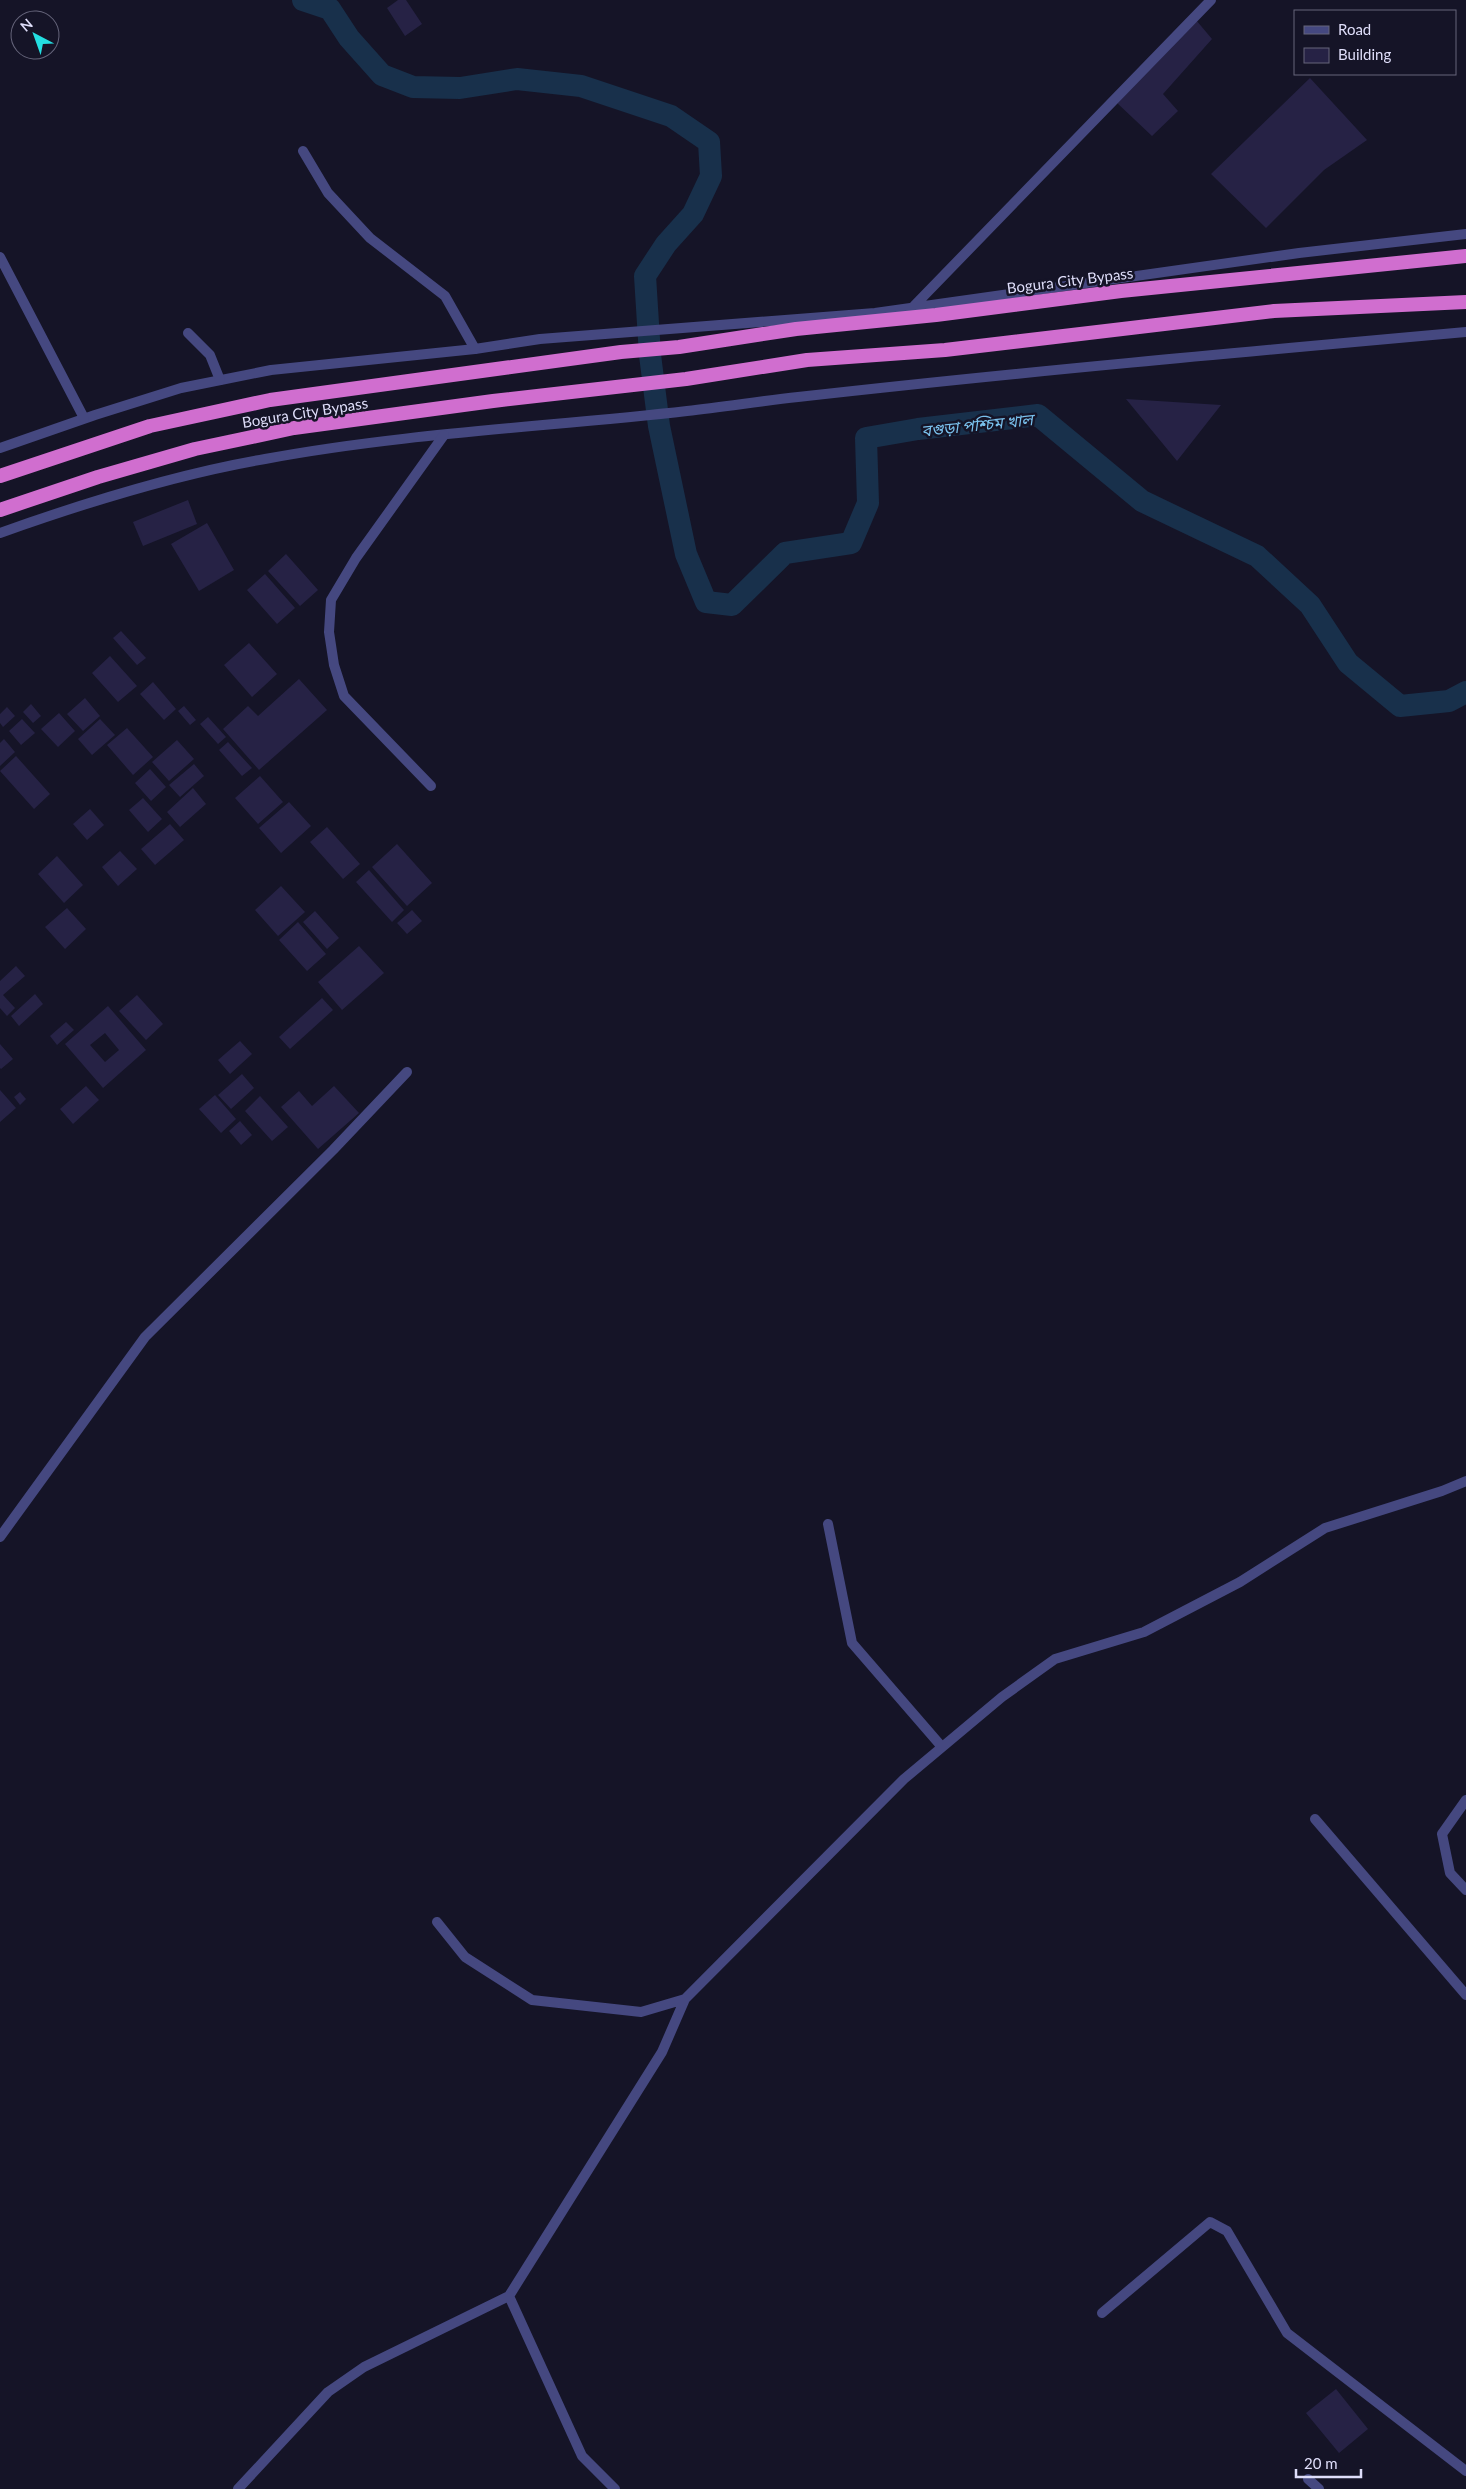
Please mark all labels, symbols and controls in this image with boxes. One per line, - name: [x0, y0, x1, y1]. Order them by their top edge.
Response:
- north arrow: [10, 10, 60, 60]
- legend: [1294, 10, 1456, 75]
- text: N: [16, 15, 36, 35]
- text: Road: [1338, 20, 1371, 38]
- text: Building: [1338, 45, 1391, 63]
- street label: Bogura City Bypass: [1006, 263, 1134, 297]
- street label: Bogura City Bypass: [241, 393, 369, 431]
- water label: বগুড়া পশ্চিম খাল: [920, 409, 1037, 440]
- scale bar: [1296, 2446, 1361, 2478]
- text: 20 m: [1304, 2454, 1338, 2472]

